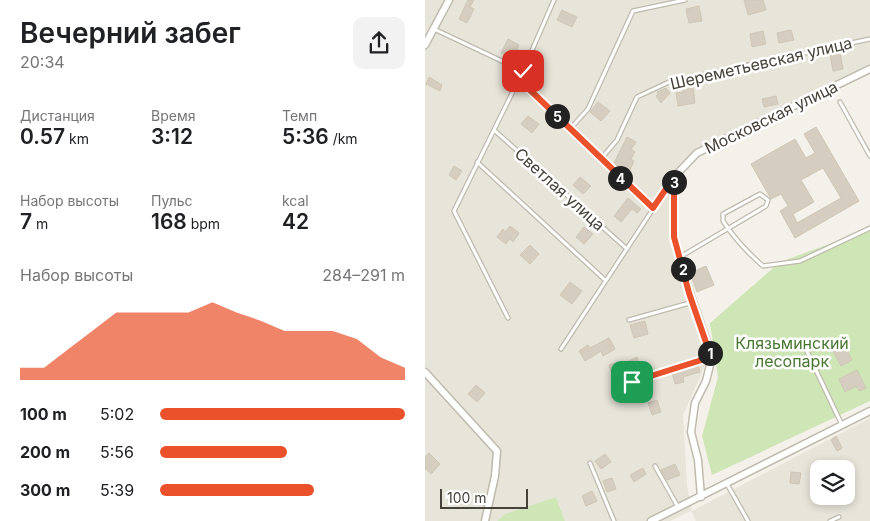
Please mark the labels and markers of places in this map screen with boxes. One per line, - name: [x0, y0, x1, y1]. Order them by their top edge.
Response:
- pin: [502, 50, 544, 92]
- pin: 5: [545, 104, 569, 128]
- pin: 4: [607, 166, 633, 190]
- pin: 3: [661, 170, 687, 194]
- pin: 2: [671, 256, 695, 282]
- pin: 1: [697, 340, 723, 366]
- pin: [611, 361, 653, 403]

